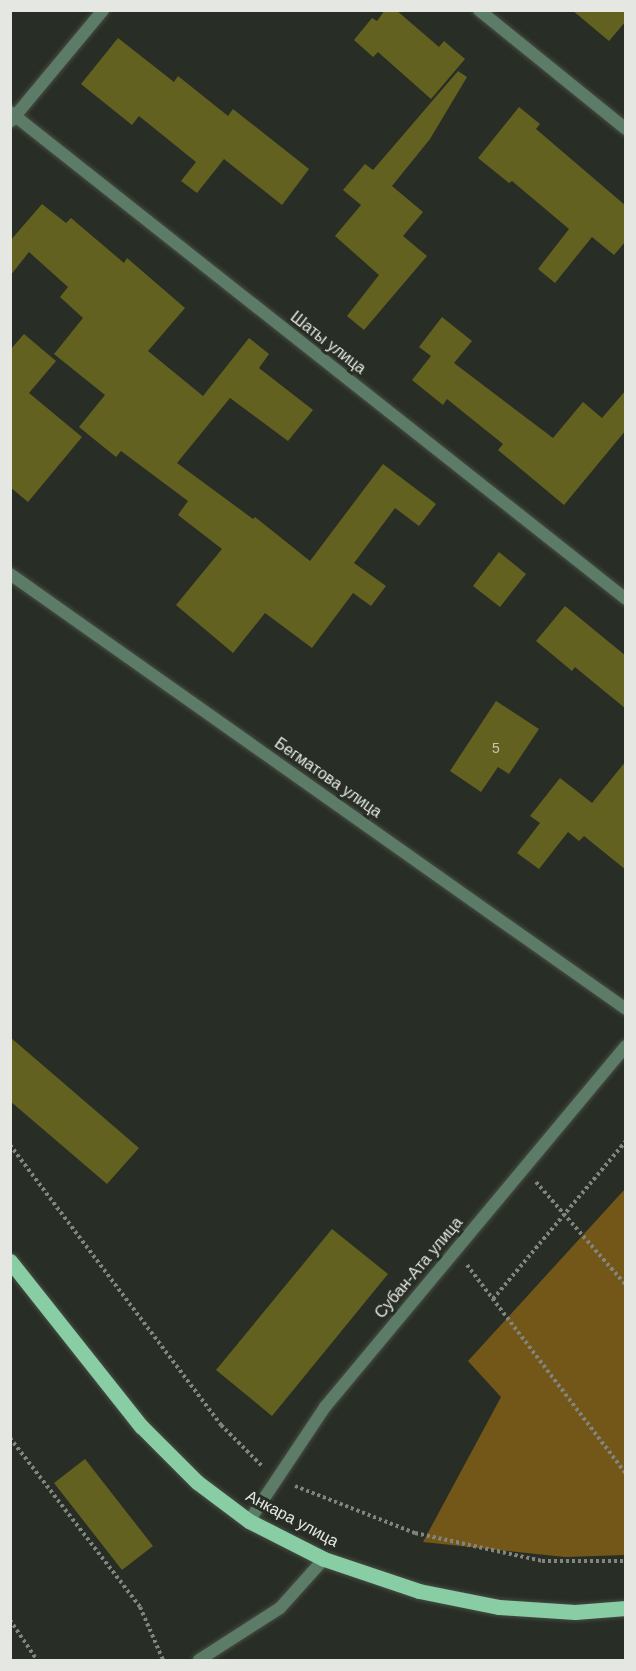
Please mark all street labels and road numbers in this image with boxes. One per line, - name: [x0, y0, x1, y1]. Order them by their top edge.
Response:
- street label: Шаты улица: [286, 308, 370, 378]
- street label: Бегматова улица: [271, 734, 385, 822]
- street label: Субан-Ата улица: [371, 1213, 467, 1323]
- street label: Анкара улица: [242, 1487, 342, 1551]

